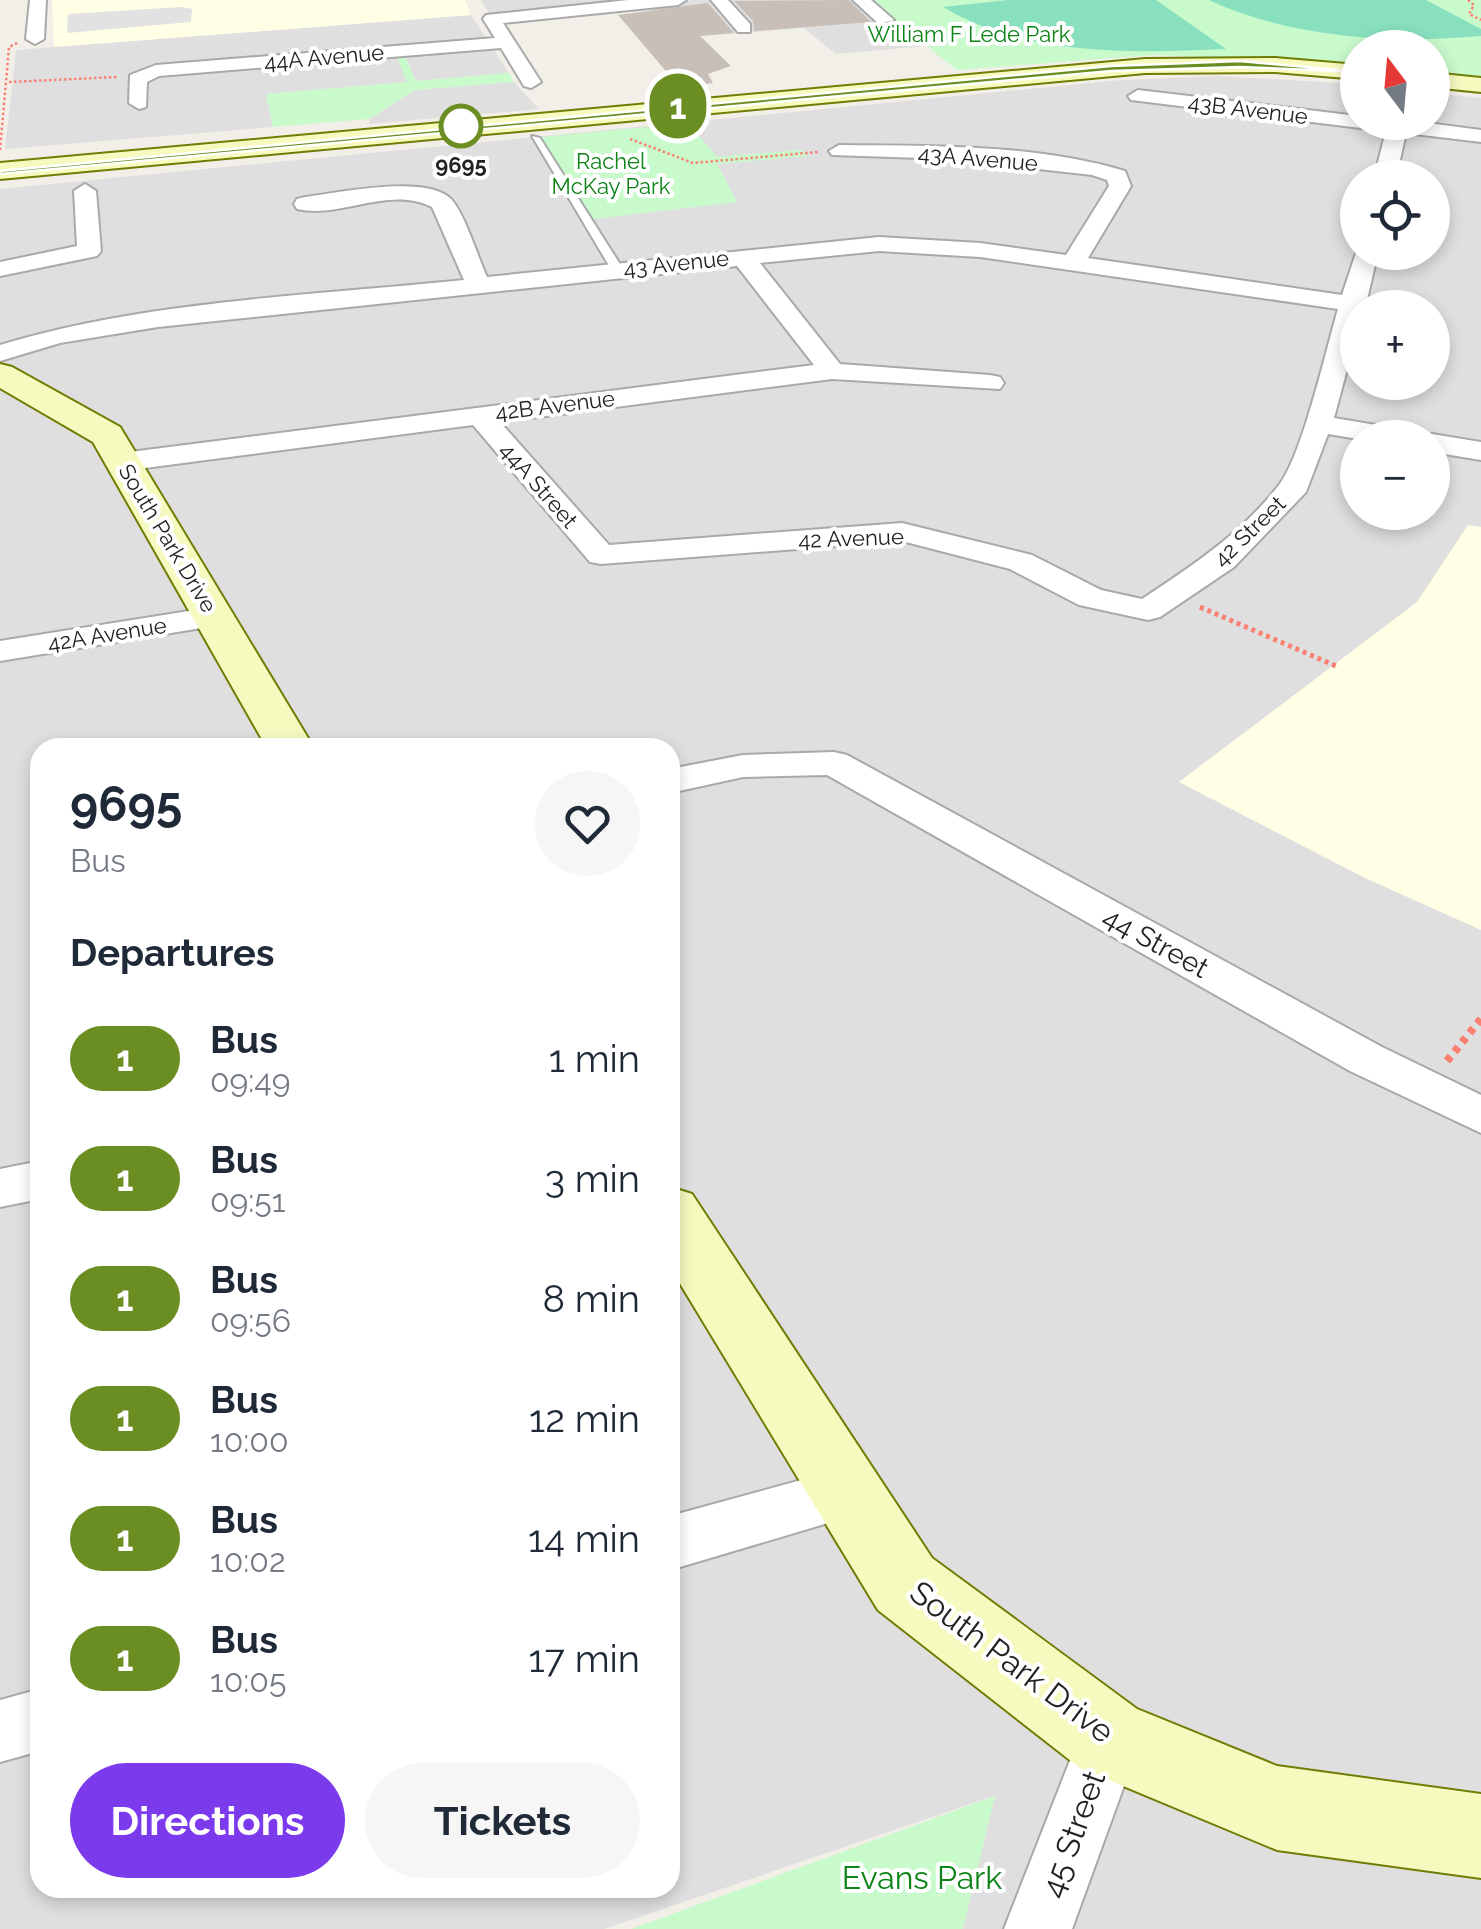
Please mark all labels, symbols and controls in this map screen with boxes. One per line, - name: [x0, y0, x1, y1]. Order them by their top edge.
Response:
- park label: William F Lede Park: [867, 21, 1071, 47]
- north arrow: [1340, 30, 1450, 140]
- map controls: [1340, 30, 1450, 530]
- street label: 44A Avenue: [263, 39, 385, 75]
- line badge: 1: [646, 74, 710, 138]
- text: 1: [669, 86, 687, 127]
- street label: 43B Avenue: [1187, 89, 1309, 129]
- marker: 9695: [440, 105, 482, 147]
- street label: 43A Avenue: [917, 140, 1039, 176]
- park label: Rachel McKay Park: [552, 148, 671, 199]
- place label: 9695: [435, 152, 487, 178]
- button: locate: [1340, 160, 1450, 270]
- street label: 43 Avenue: [622, 245, 730, 281]
- button: +: [1340, 290, 1450, 400]
- street label: 42B Avenue: [494, 385, 616, 425]
- button: −: [1340, 420, 1450, 530]
- street label: 44A Street: [495, 437, 584, 534]
- street label: South Park Drive: [114, 459, 223, 617]
- street label: 42 Street: [1208, 490, 1291, 572]
- street label: 42 Avenue: [798, 523, 904, 553]
- street label: 42A Avenue: [46, 612, 168, 656]
- button: heart: [535, 771, 640, 876]
- text: 9695: [70, 776, 182, 832]
- text: Bus: [70, 842, 126, 879]
- street label: 44 Street: [1097, 900, 1215, 985]
- text: Departures: [70, 930, 275, 975]
- text: Bus: [210, 1017, 278, 1062]
- text: 1 min: [549, 1036, 640, 1081]
- text: 1: [116, 1038, 134, 1079]
- text: 09:49: [210, 1062, 291, 1099]
- text: Bus: [210, 1137, 278, 1182]
- text: 3 min: [545, 1156, 640, 1201]
- text: 1: [116, 1158, 134, 1199]
- text: 09:51: [210, 1182, 286, 1219]
- text: Bus: [210, 1257, 278, 1302]
- text: 8 min: [542, 1276, 640, 1321]
- text: 1: [116, 1278, 134, 1319]
- text: 09:56: [210, 1302, 291, 1339]
- text: Bus: [210, 1377, 278, 1422]
- text: 12 min: [529, 1396, 640, 1441]
- text: 1: [116, 1398, 134, 1439]
- text: 10:00: [210, 1422, 288, 1459]
- text: Bus: [210, 1497, 278, 1542]
- text: 14 min: [528, 1516, 640, 1561]
- text: 1: [116, 1518, 134, 1559]
- text: 10:02: [210, 1542, 286, 1579]
- street label: South Park Drive: [903, 1573, 1121, 1750]
- text: Bus: [210, 1617, 278, 1662]
- text: 17 min: [529, 1636, 640, 1681]
- text: 1: [116, 1638, 134, 1679]
- text: 10:05: [210, 1662, 286, 1699]
- button: Directions: [70, 1763, 345, 1878]
- button: Tickets: [365, 1763, 640, 1878]
- street label: 45 Street: [1033, 1765, 1113, 1902]
- park label: Evans Park: [842, 1859, 1002, 1896]

